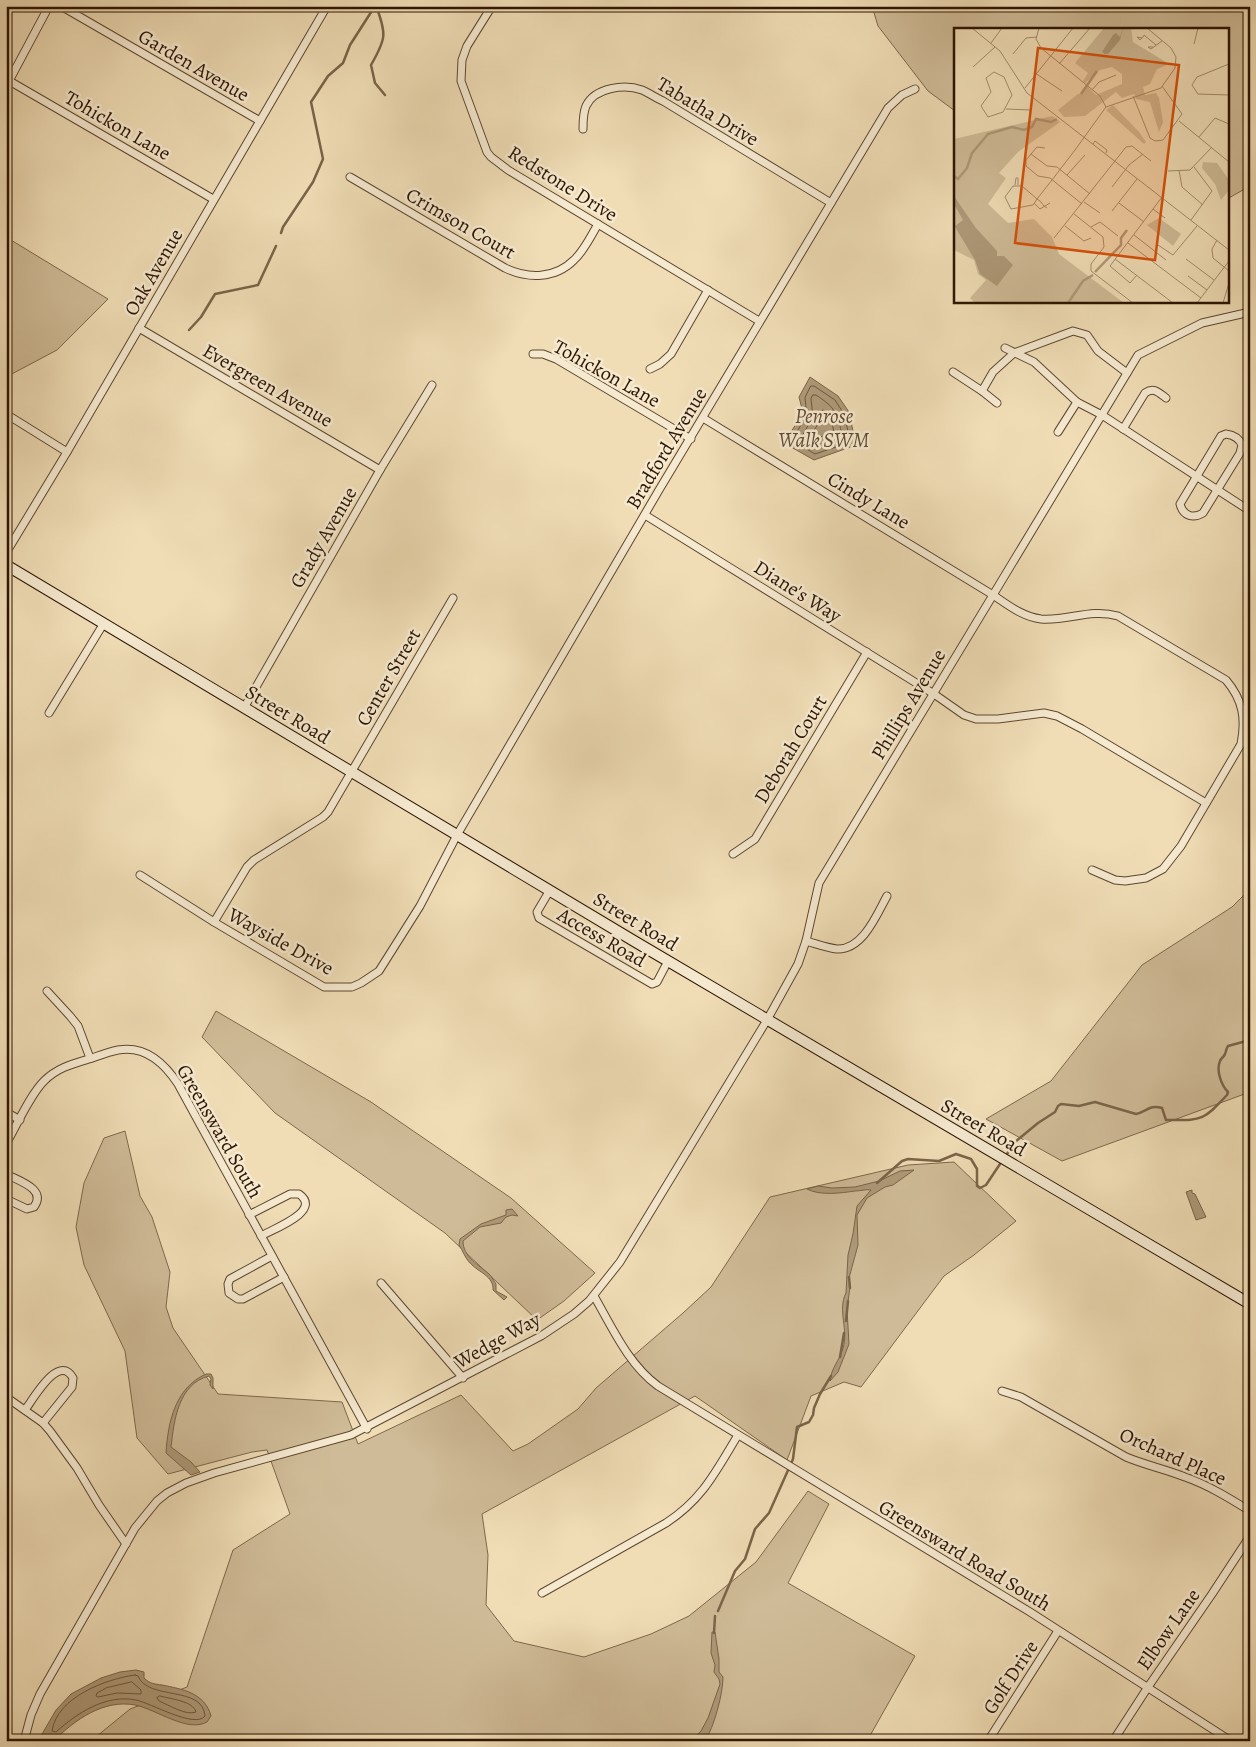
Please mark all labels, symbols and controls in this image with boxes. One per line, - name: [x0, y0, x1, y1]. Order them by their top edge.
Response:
- street label: Garden Avenue: [133, 23, 254, 108]
- inset map: [954, 28, 1228, 302]
- street label: Tabatha Drive: [652, 70, 764, 152]
- street label: Tohickon Lane: [60, 84, 176, 167]
- street label: Redstone Drive: [503, 139, 623, 228]
- street label: Crimson Court: [401, 181, 521, 266]
- street label: Oak Avenue: [118, 224, 189, 321]
- street label: Tohickon Lane: [548, 333, 665, 414]
- street label: Evergreen Avenue: [198, 337, 338, 434]
- street label: Bradford Avenue: [620, 382, 713, 514]
- water label: Penrose Walk SWM: [778, 402, 870, 454]
- street label: Cindy Lane: [822, 465, 915, 536]
- street label: Grady Avenue: [284, 482, 363, 593]
- street label: Diane's Way: [749, 554, 848, 630]
- street label: Center Street: [350, 623, 427, 731]
- street label: Phillips Avenue: [865, 644, 952, 765]
- street label: Street Road: [240, 678, 336, 751]
- street label: Deborah Court: [748, 690, 834, 808]
- street label: Street Road: [588, 885, 684, 958]
- street label: Wayside Drive: [222, 901, 339, 982]
- street label: Access Road: [552, 901, 651, 974]
- street label: Greensward South: [170, 1059, 269, 1204]
- street label: Street Road: [936, 1092, 1032, 1163]
- street label: Wedge Way: [448, 1305, 546, 1376]
- street label: Orchard Place: [1115, 1421, 1231, 1492]
- street label: Greensward Road South: [874, 1493, 1056, 1618]
- street label: Elbow Lane: [1130, 1583, 1206, 1676]
- street label: Golf Drive: [976, 1635, 1044, 1720]

